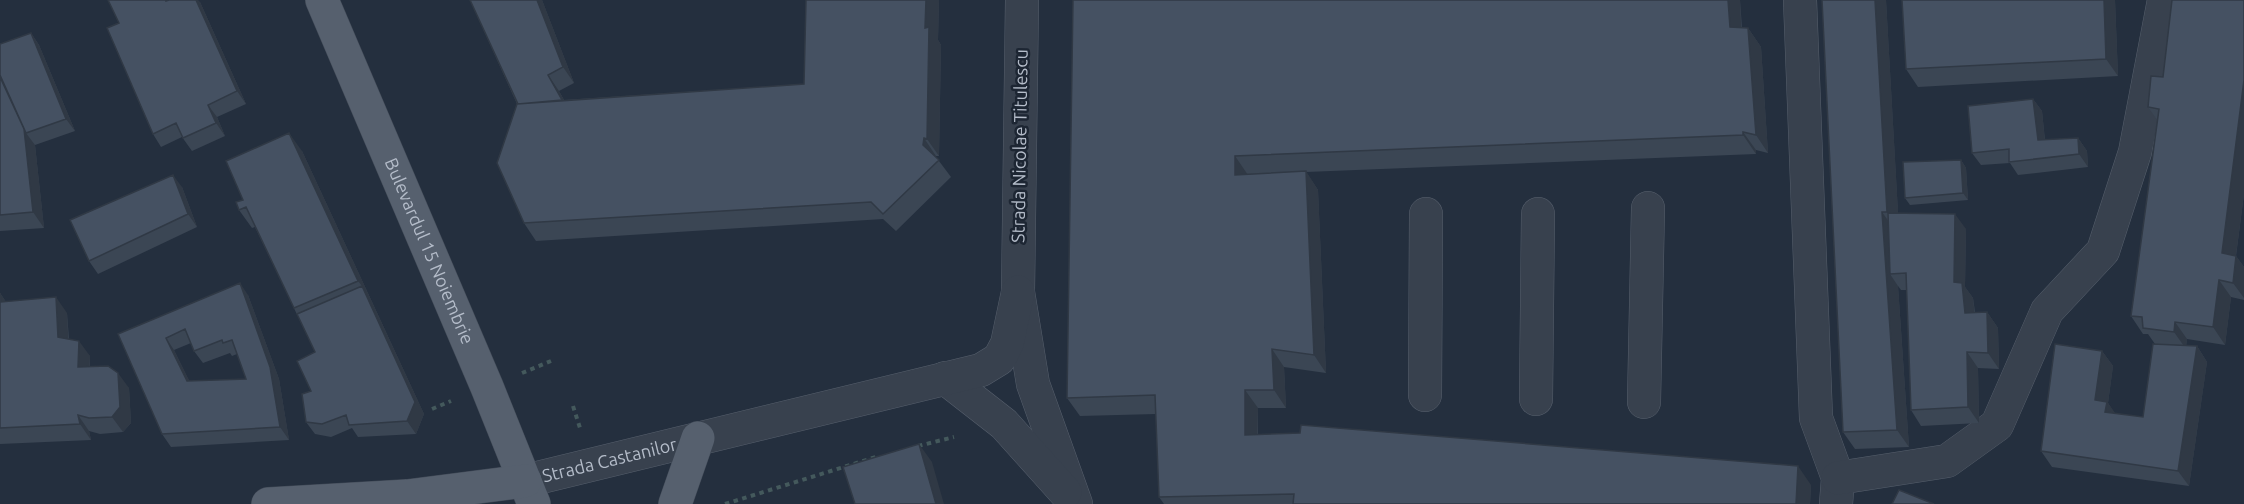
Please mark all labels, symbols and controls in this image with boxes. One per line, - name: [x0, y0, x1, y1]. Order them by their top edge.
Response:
- street label: Strada Nicolae Titulescu: [1007, 49, 1031, 243]
- street label: Bulevardul 15 Noiembrie: [382, 155, 478, 347]
- street label: Strada Castanilor: [540, 433, 679, 485]

